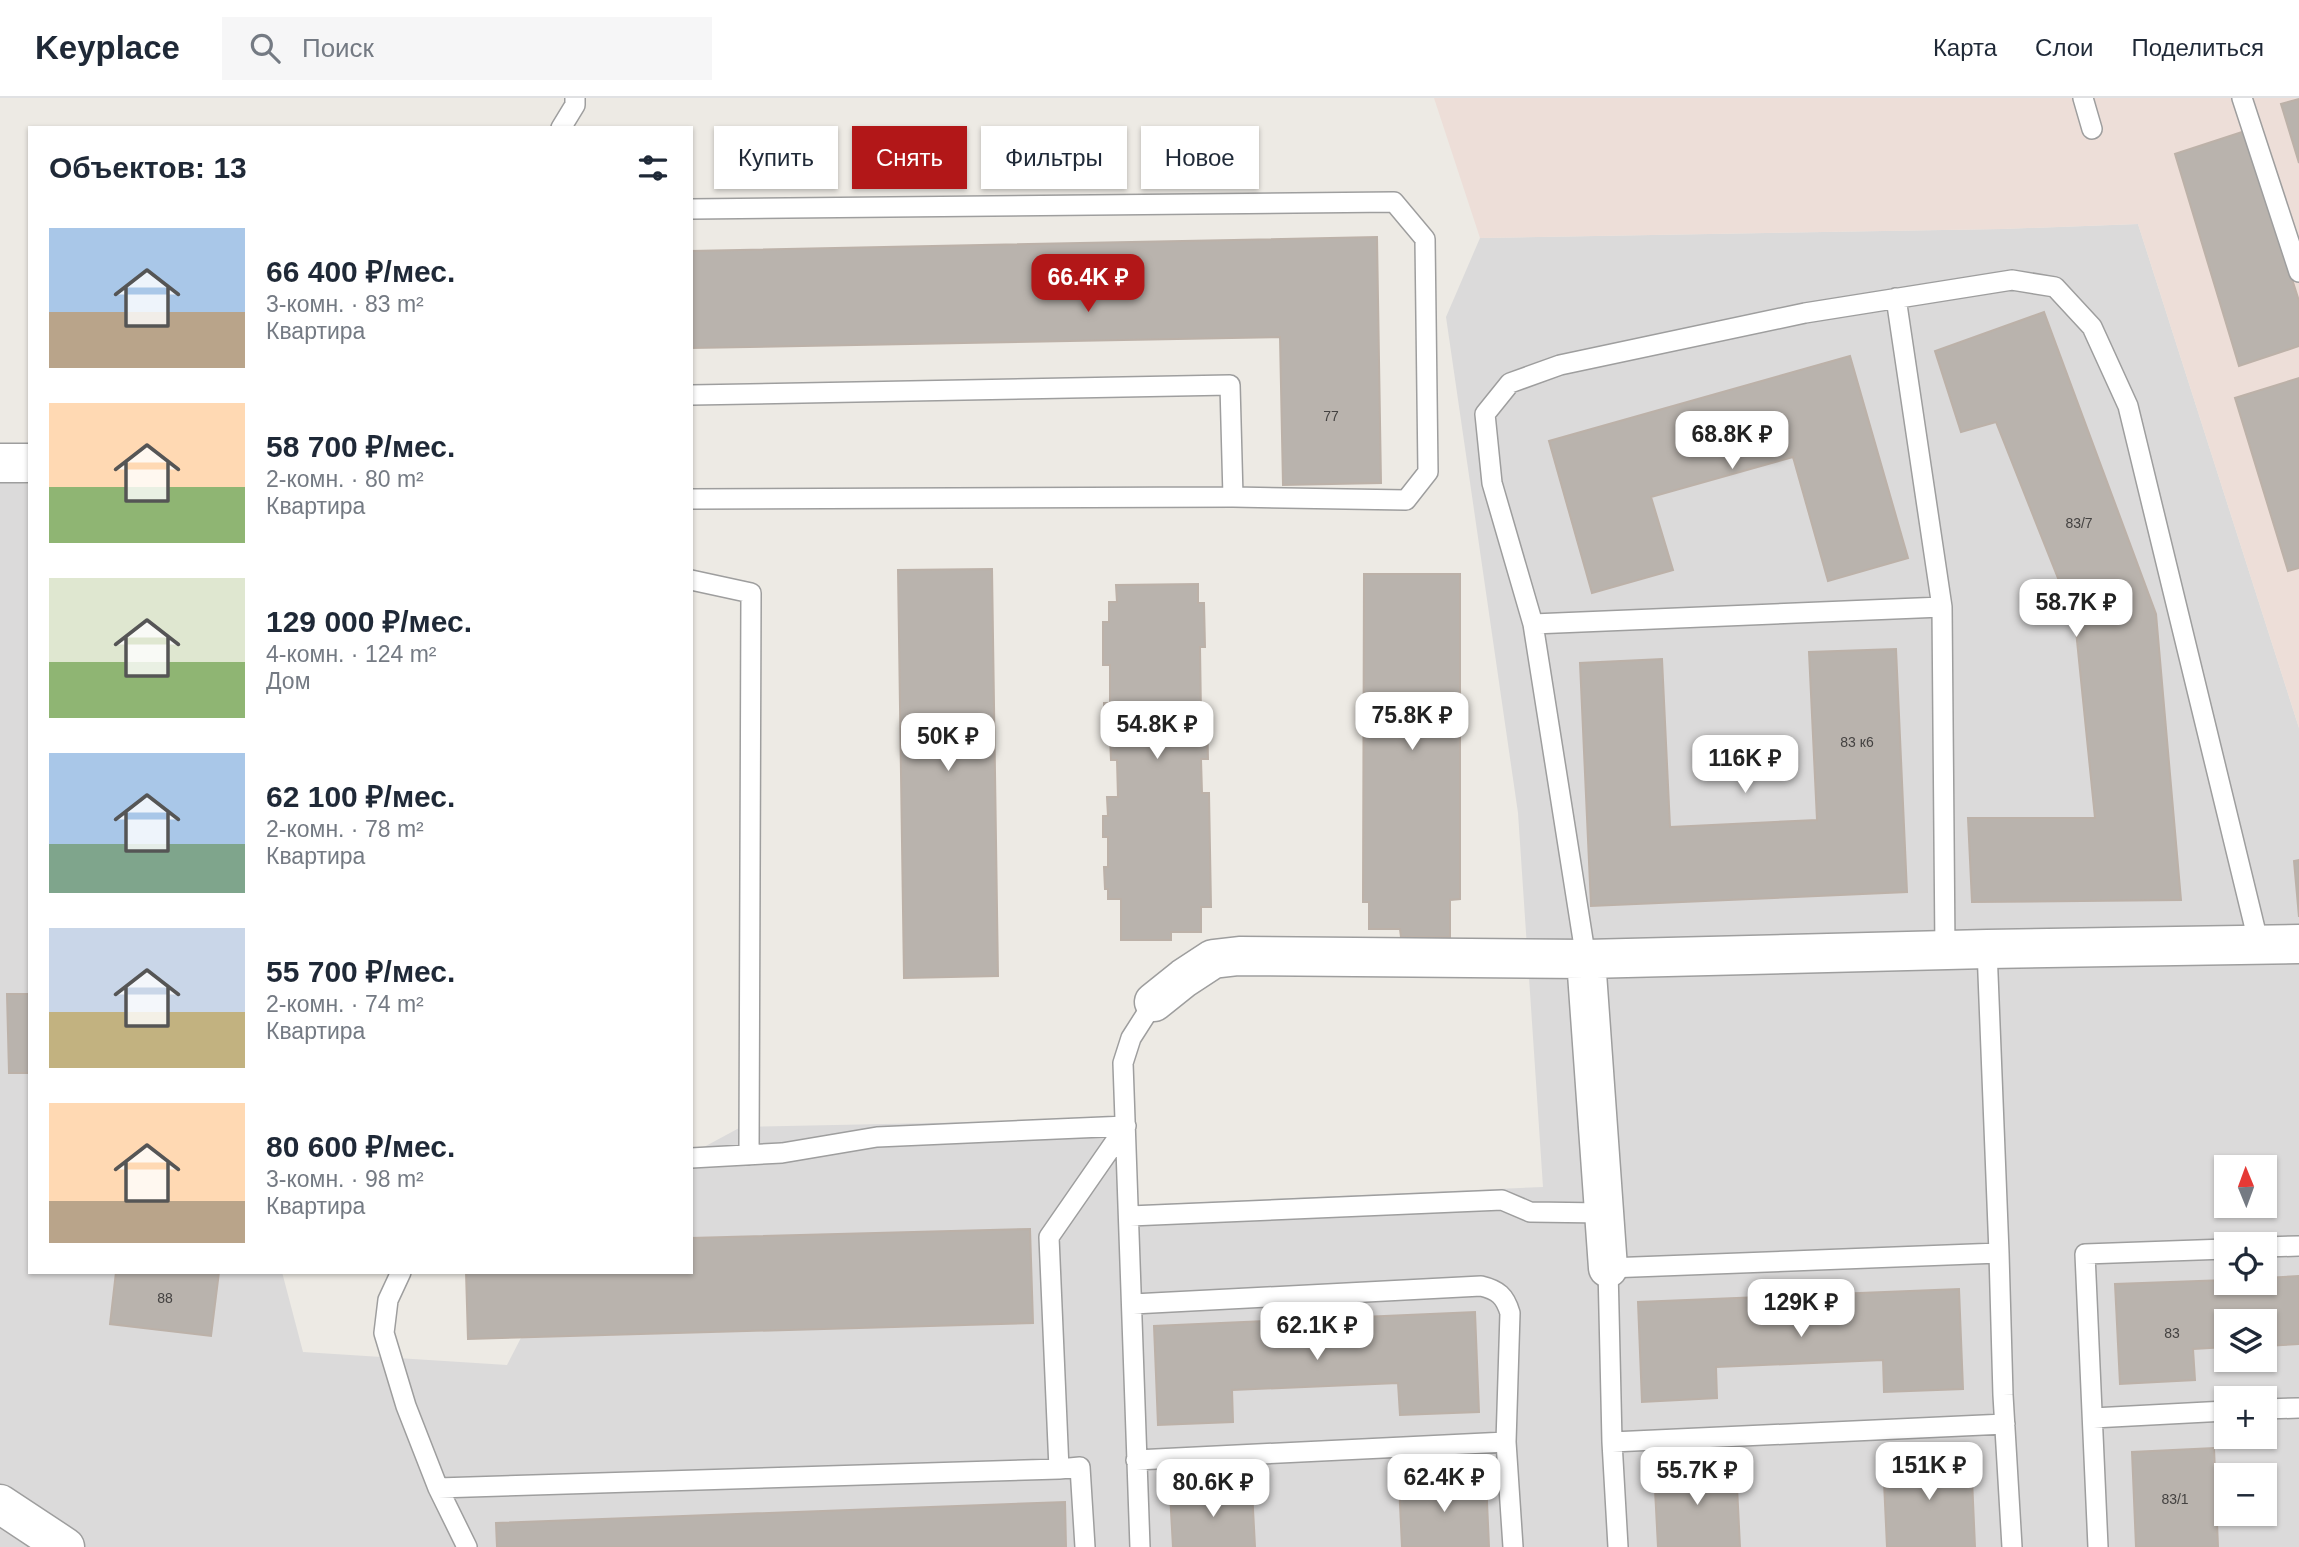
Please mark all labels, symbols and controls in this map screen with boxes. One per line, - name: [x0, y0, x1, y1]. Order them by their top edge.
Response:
- search box: [222, 17, 712, 80]
- text: Keyplace: [35, 29, 180, 66]
- icon: search: [246, 29, 284, 67]
- text: Поиск: [302, 33, 374, 63]
- text: Карта: [1933, 34, 1997, 61]
- text: Слои: [2035, 34, 2093, 61]
- text: Поделиться: [2131, 34, 2264, 61]
- chip: Купить: [714, 126, 838, 189]
- chip: Снять: [852, 126, 967, 189]
- chip: Фильтры: [981, 126, 1127, 189]
- chip: Новое: [1141, 126, 1259, 189]
- icon: filters: [634, 149, 672, 187]
- text: Объектов: 13: [49, 151, 247, 184]
- pin: 66.4K ₽: [1023, 254, 1153, 314]
- text: 66 400 ₽/мес.: [266, 255, 455, 288]
- icon: home: [105, 256, 189, 340]
- text: 66.4K ₽: [1047, 264, 1129, 290]
- text: 3-комн. · 83 m²: [266, 291, 424, 317]
- text: Квартира: [266, 318, 365, 344]
- house number: 77: [1323, 408, 1339, 424]
- pin: 68.8K ₽: [1667, 412, 1797, 471]
- text: 68.8K ₽: [1691, 421, 1773, 447]
- text: 58 700 ₽/мес.: [266, 430, 455, 463]
- icon: home: [105, 431, 189, 515]
- text: 2-комн. · 80 m²: [266, 466, 424, 492]
- text: Квартира: [266, 493, 365, 519]
- house number: 83/7: [2065, 515, 2093, 531]
- pin: 58.7K ₽: [2011, 580, 2141, 639]
- text: 58.7K ₽: [2035, 589, 2117, 615]
- text: 129 000 ₽/мес.: [266, 605, 472, 638]
- icon: home: [105, 606, 189, 690]
- text: 4-комн. · 124 m²: [266, 641, 437, 667]
- text: Дом: [266, 668, 310, 694]
- pin: 75.8K ₽: [1347, 692, 1477, 752]
- pin: 54.8K ₽: [1092, 702, 1222, 761]
- text: 75.8K ₽: [1371, 702, 1453, 728]
- text: 54.8K ₽: [1116, 711, 1198, 737]
- pin: 50K ₽: [899, 714, 997, 773]
- text: 50K ₽: [917, 723, 979, 749]
- house number: 83 к6: [1840, 734, 1874, 750]
- pin: 116K ₽: [1688, 736, 1802, 795]
- text: 116K ₽: [1708, 745, 1782, 771]
- text: 62 100 ₽/мес.: [266, 780, 455, 813]
- icon: home: [105, 781, 189, 865]
- text: 2-комн. · 78 m²: [266, 816, 424, 842]
- text: Квартира: [266, 843, 365, 869]
- text: 55 700 ₽/мес.: [266, 955, 455, 988]
- icon: home: [105, 956, 189, 1040]
- text: 2-комн. · 74 m²: [266, 991, 424, 1017]
- text: Квартира: [266, 1018, 365, 1044]
- text: 80 600 ₽/мес.: [266, 1130, 455, 1163]
- icon: home: [105, 1131, 189, 1215]
- north arrow: [2214, 1155, 2277, 1218]
- map controls: [2214, 1155, 2277, 1526]
- text: 3-комн. · 98 m²: [266, 1166, 424, 1192]
- text: Квартира: [266, 1193, 365, 1219]
- button: locate: [2214, 1232, 2277, 1295]
- pin: 129K ₽: [1744, 1280, 1858, 1339]
- text: 129K ₽: [1764, 1289, 1838, 1315]
- house number: 88: [157, 1290, 173, 1306]
- pin: 62.1K ₽: [1252, 1302, 1382, 1362]
- button: layers: [2214, 1309, 2277, 1372]
- text: 62.1K ₽: [1276, 1312, 1358, 1338]
- house number: 83: [2164, 1325, 2180, 1341]
- button: +: [2214, 1386, 2277, 1449]
- pin: 151K ₽: [1872, 1442, 1986, 1502]
- pin: 55.7K ₽: [1632, 1448, 1762, 1507]
- text: 151K ₽: [1892, 1452, 1966, 1478]
- pin: 62.4K ₽: [1379, 1454, 1509, 1514]
- text: 55.7K ₽: [1656, 1457, 1738, 1483]
- pin: 80.6K ₽: [1148, 1460, 1278, 1519]
- button: −: [2214, 1463, 2277, 1526]
- text: 62.4K ₽: [1403, 1464, 1485, 1490]
- text: 80.6K ₽: [1172, 1469, 1254, 1495]
- house number: 83/1: [2161, 1491, 2189, 1507]

